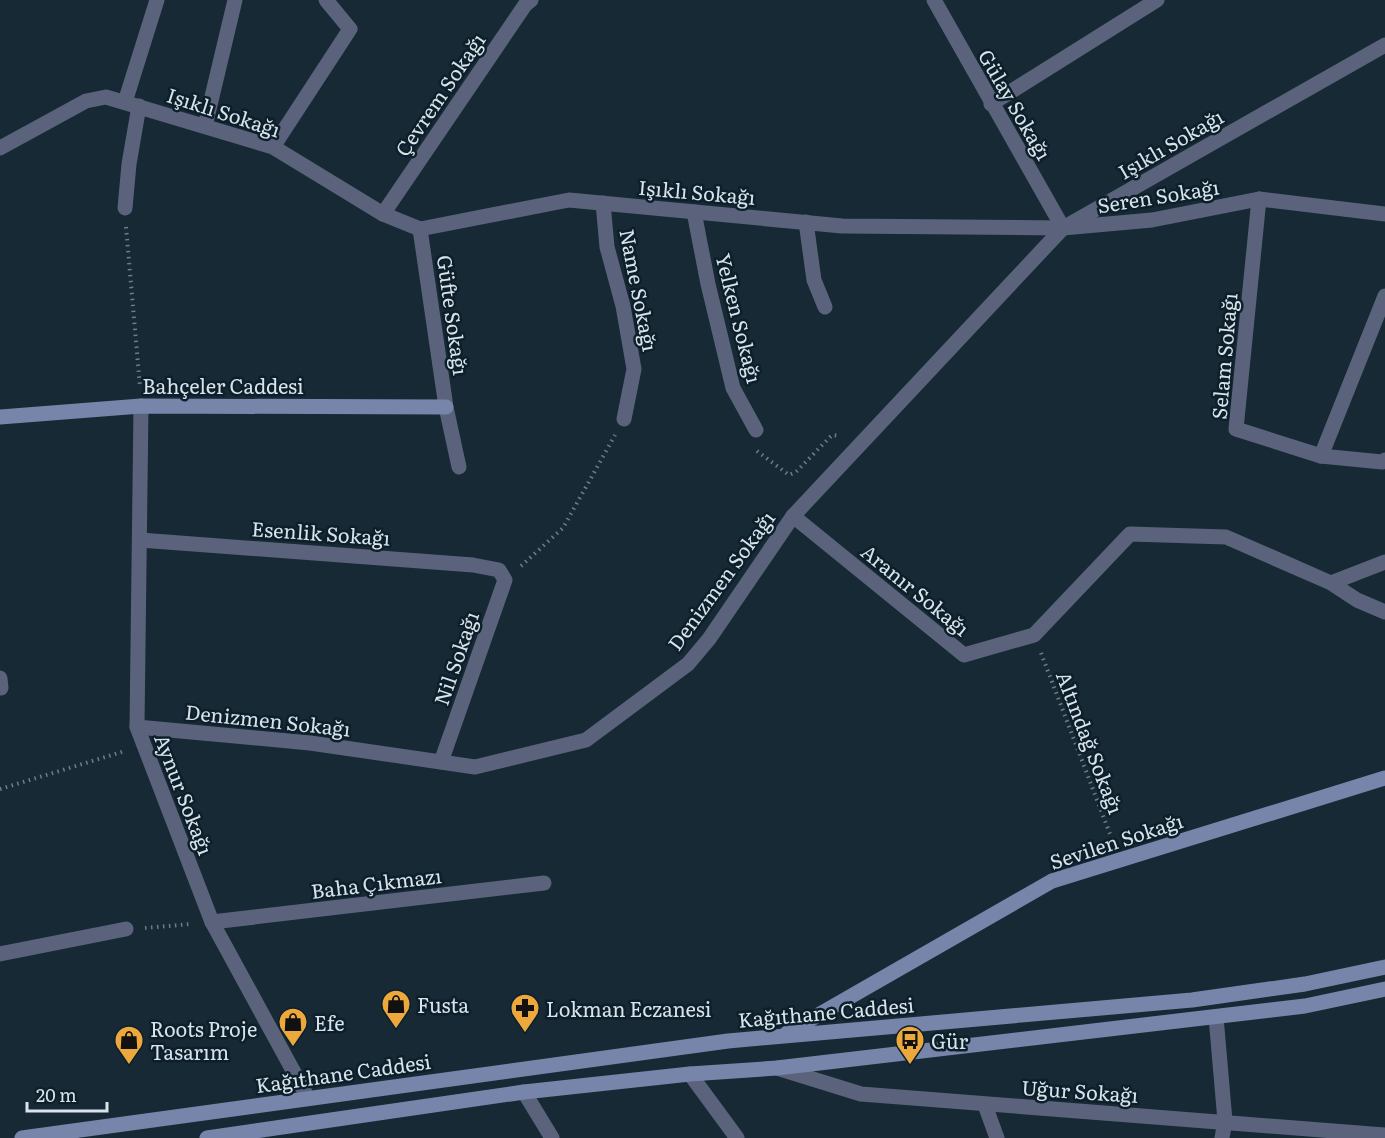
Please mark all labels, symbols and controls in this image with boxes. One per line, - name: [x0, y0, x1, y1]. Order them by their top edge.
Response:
- street label: Çevrem Sokağı: [387, 26, 492, 162]
- street label: Gülay Sokağı: [972, 43, 1060, 165]
- street label: Işıklı Sokağı: [163, 79, 285, 144]
- street label: Işıklı Sokağı: [1112, 100, 1229, 185]
- street label: Işıklı Sokağı: [637, 171, 757, 211]
- street label: Seren Sokağı: [1095, 171, 1221, 219]
- street label: Name Sokağı: [613, 226, 667, 354]
- street label: Yelken Sokağı: [709, 250, 771, 386]
- street label: Güfte Sokağı: [431, 253, 477, 377]
- street label: Selam Sokağı: [1203, 291, 1244, 421]
- street label: Bahçeler Caddesi: [142, 370, 304, 400]
- street label: Denizmen Sokağı: [659, 504, 781, 656]
- street label: Esenlik Sokağı: [251, 512, 392, 552]
- street label: Aranır Sokağı: [855, 536, 977, 642]
- street label: Nil Sokağı: [425, 607, 485, 709]
- street label: Altındağ Sokağı: [1050, 666, 1132, 818]
- street label: Denizmen Sokağı: [184, 695, 352, 743]
- street label: Aynur Sokağı: [148, 729, 222, 859]
- street label: Sevilen Sokağı: [1045, 804, 1187, 876]
- street label: Baha Çıkmazı: [309, 859, 443, 905]
- shop icon: Fusta: [380, 988, 412, 1030]
- street label: Kağıthane Caddesi: [737, 988, 916, 1034]
- place label: Fusta: [417, 989, 469, 1019]
- pharmacy icon: Lokman Eczanesi: [509, 992, 541, 1034]
- place label: Lokman Eczanesi: [546, 993, 712, 1023]
- shop icon: Efe: [277, 1006, 309, 1048]
- place label: Efe: [314, 1007, 345, 1037]
- place label: Roots Proje Tasarım: [150, 1013, 257, 1066]
- shop icon: Roots Proje Tasarım: [113, 1024, 145, 1066]
- bus stop icon: Gür: [894, 1024, 926, 1066]
- place label: Gür: [931, 1025, 969, 1055]
- street label: Kağıthane Caddesi: [254, 1045, 433, 1099]
- street label: Uğur Sokağı: [1021, 1071, 1140, 1109]
- scale bar: [27, 1075, 106, 1113]
- text: 20 m: [36, 1081, 77, 1108]

